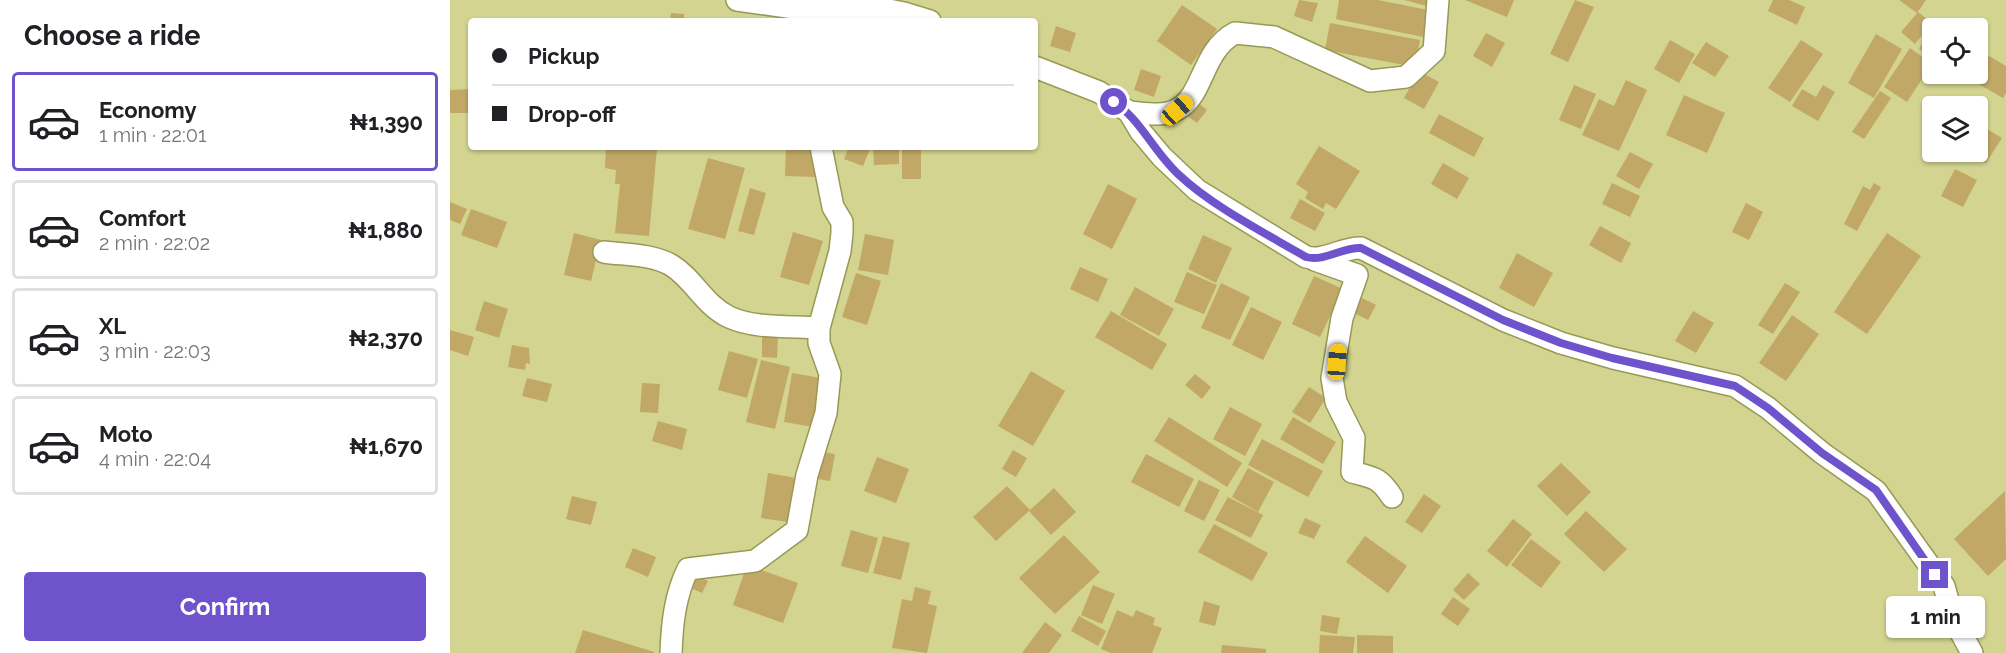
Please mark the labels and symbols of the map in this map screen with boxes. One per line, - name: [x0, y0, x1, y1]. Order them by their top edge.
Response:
- route start: [1100, 88, 1127, 115]
- car: [1158, 91, 1196, 129]
- car: [1327, 343, 1347, 381]
- route end: [1921, 561, 1948, 588]
- callout: 1 min: [1886, 596, 1984, 638]

